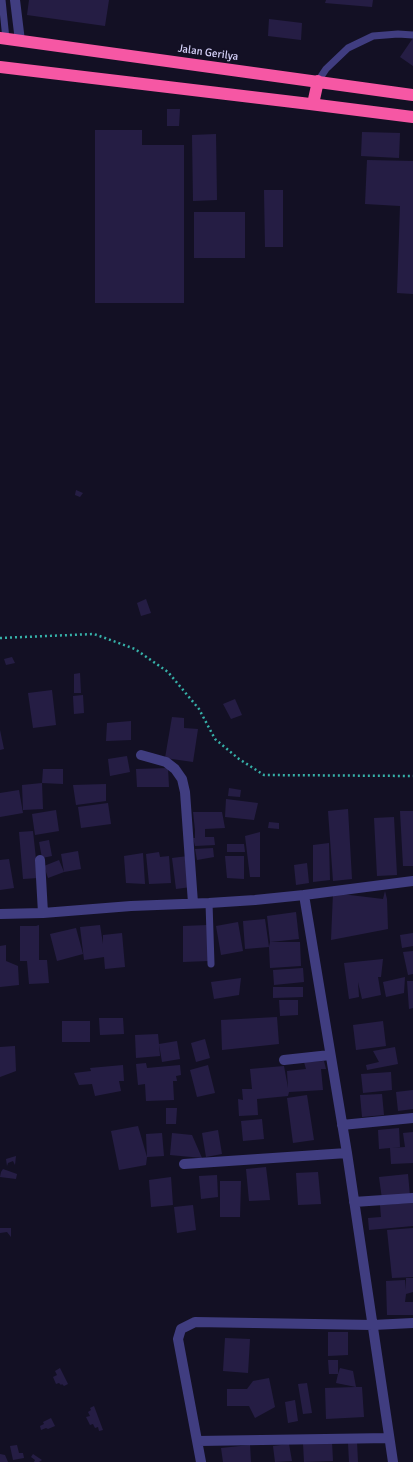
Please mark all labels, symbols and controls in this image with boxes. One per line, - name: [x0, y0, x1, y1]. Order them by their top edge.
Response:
- street label: Jalan Gerilya: [177, 42, 239, 64]

